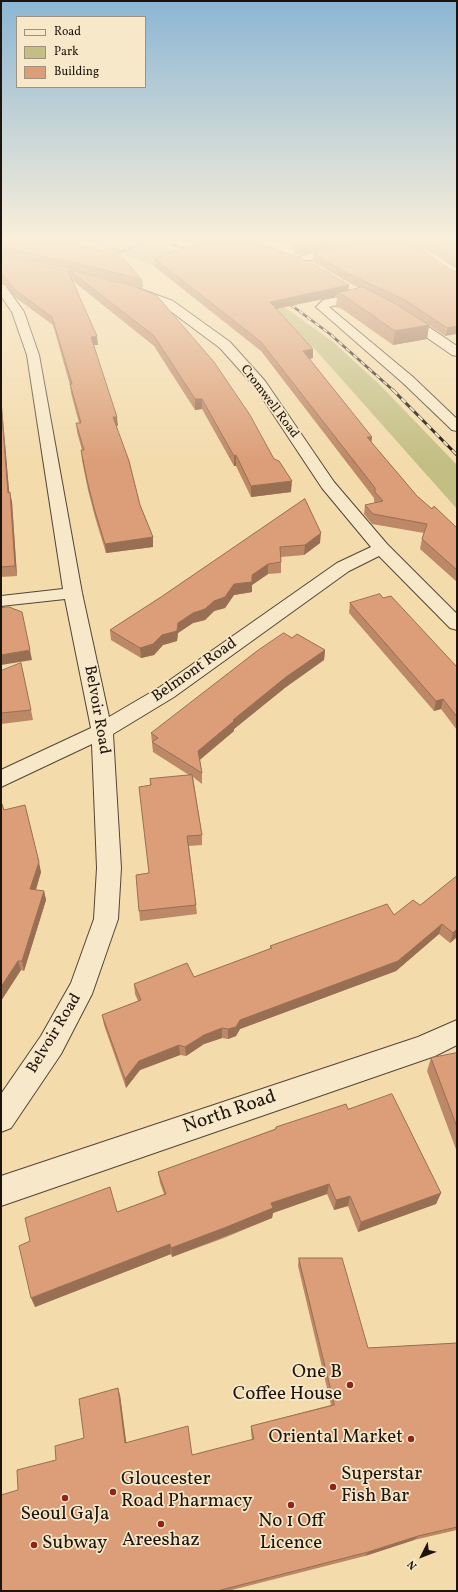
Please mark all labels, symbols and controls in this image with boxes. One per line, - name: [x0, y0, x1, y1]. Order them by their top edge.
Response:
- legend: [16, 16, 146, 88]
- text: Road: [54, 24, 81, 40]
- text: Park: [54, 44, 79, 60]
- text: Building: [54, 64, 99, 80]
- street label: Cromwell Road: [236, 362, 302, 442]
- street label: Belmont Road: [149, 635, 241, 707]
- street label: Belvoir Road: [79, 664, 113, 756]
- street label: Belvoir Road: [24, 990, 86, 1078]
- street label: North Road: [180, 1086, 280, 1140]
- place label: One B Coffee House: [233, 1363, 342, 1407]
- marker: One B Coffee House: [345, 1380, 355, 1390]
- place label: Oriental Market: [269, 1428, 403, 1450]
- marker: Oriental Market: [406, 1434, 416, 1444]
- place label: Superstar Fish Bar: [341, 1465, 422, 1509]
- place label: Gloucester Road Pharmacy: [121, 1470, 253, 1514]
- marker: Superstar Fish Bar: [328, 1482, 338, 1492]
- marker: Gloucester Road Pharmacy: [108, 1487, 118, 1497]
- marker: Seoul GaJa: [60, 1493, 70, 1503]
- marker: No 1 Off Licence: [286, 1500, 296, 1510]
- place label: Seoul GaJa: [21, 1505, 109, 1527]
- place label: No 1 Off Licence: [258, 1512, 324, 1556]
- marker: Areeshaz: [156, 1519, 166, 1529]
- place label: Areeshaz: [122, 1531, 200, 1553]
- place label: Subway: [42, 1534, 107, 1556]
- north arrow: [402, 1536, 442, 1576]
- marker: Subway: [29, 1540, 39, 1550]
- text: N: [404, 1556, 421, 1572]

